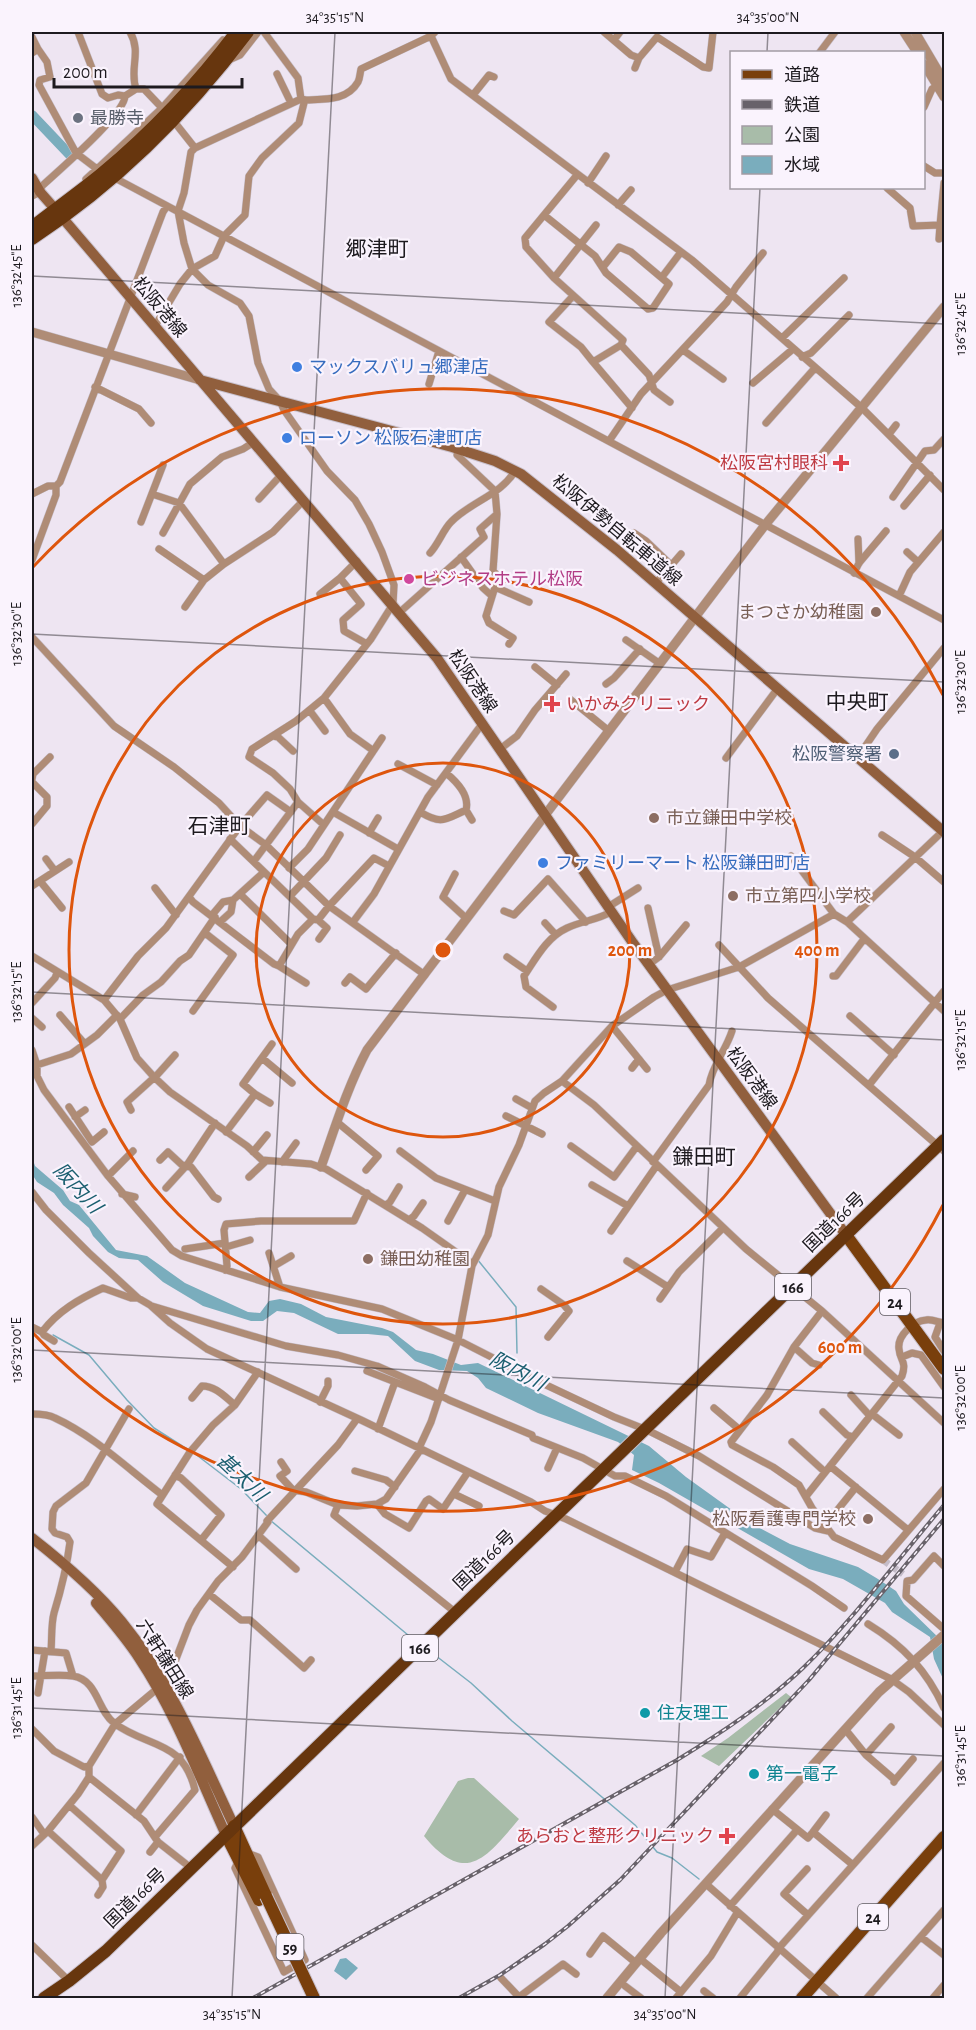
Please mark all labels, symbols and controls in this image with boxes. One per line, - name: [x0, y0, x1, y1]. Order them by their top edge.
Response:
- text: 34°35'15"N: [306, 10, 364, 25]
- text: 34°35'00"N: [736, 10, 800, 25]
- scale bar: [54, 51, 242, 89]
- legend: [730, 51, 925, 189]
- text: 200 m: [63, 64, 108, 82]
- text: 道路: [784, 65, 820, 85]
- text: 鉄道: [784, 95, 820, 115]
- place label: 最勝寺: [90, 109, 144, 128]
- marker: 最勝寺: [71, 111, 85, 125]
- text: 公園: [784, 126, 820, 145]
- text: 水域: [784, 156, 820, 175]
- district label: 郷津町: [346, 238, 409, 260]
- text: 136°32'45"E: [9, 244, 24, 308]
- street label: 松阪港線: [129, 273, 191, 341]
- text: 136°32'45"E: [953, 292, 968, 356]
- place label: マックスバリュ郷津店: [309, 358, 488, 377]
- marker: マックスバリュ郷津店: [290, 360, 304, 374]
- place label: ローソン 松阪石津町店: [299, 429, 482, 448]
- marker: ローソン 松阪石津町店: [280, 431, 294, 445]
- place label: 松阪宮村眼科: [720, 453, 828, 473]
- marker: 松阪宮村眼科: [832, 454, 850, 472]
- street label: 松阪伊勢自転車道線: [549, 470, 685, 590]
- place label: ビジネスホテル松阪: [421, 570, 583, 589]
- marker: ビジネスホテル松阪: [402, 572, 416, 586]
- text: 136°32'30"E: [9, 602, 24, 666]
- place label: まつさか幼稚園: [738, 602, 864, 622]
- marker: まつさか幼稚園: [869, 605, 883, 619]
- street label: 松阪港線: [445, 646, 501, 716]
- text: 136°32'30"E: [953, 650, 968, 714]
- district label: 中央町: [826, 691, 889, 713]
- marker: いかみクリニック: [543, 695, 561, 713]
- place label: いかみクリニック: [566, 695, 710, 714]
- place label: 松阪警察署: [792, 744, 882, 764]
- marker: 松阪警察署: [887, 747, 901, 761]
- place label: 市立鎌田中学校: [666, 808, 792, 828]
- marker: 市立鎌田中学校: [647, 811, 661, 825]
- district label: 石津町: [188, 815, 251, 837]
- place label: ファミリーマート 松阪鎌田町店: [555, 853, 810, 873]
- marker: ファミリーマート 松阪鎌田町店: [536, 856, 550, 870]
- place label: 市立第四小学校: [745, 886, 871, 906]
- marker: 市立第四小学校: [726, 889, 740, 903]
- centre of rings: [433, 940, 453, 960]
- text: 200 m: [608, 942, 652, 960]
- text: 400 m: [794, 942, 840, 960]
- text: 136°32'15"E: [9, 961, 24, 1023]
- text: 136°32'15"E: [953, 1009, 968, 1071]
- street label: 松阪港線: [723, 1043, 781, 1113]
- district label: 鎌田町: [673, 1146, 736, 1168]
- water label: 阪内川: [49, 1159, 107, 1219]
- street label: 国道166号: [799, 1188, 869, 1256]
- place label: 鎌田幼稚園: [380, 1249, 470, 1269]
- marker: 鎌田幼稚園: [361, 1252, 375, 1266]
- road number: 166: [775, 1274, 811, 1300]
- road number: 24: [880, 1289, 910, 1315]
- text: 136°32'00"E: [9, 1317, 24, 1383]
- text: 600 m: [818, 1339, 862, 1357]
- water label: 阪内川: [486, 1348, 551, 1396]
- text: 136°32'00"E: [953, 1365, 968, 1431]
- water label: 甚太川: [213, 1449, 272, 1507]
- place label: 松阪看護専門学校: [712, 1509, 856, 1529]
- marker: 松阪看護専門学校: [861, 1512, 875, 1526]
- street label: 国道166号: [449, 1526, 519, 1594]
- street label: 六軒鎌田線: [133, 1616, 197, 1702]
- road number: 166: [402, 1635, 438, 1661]
- text: 136°31'45"E: [9, 1677, 24, 1739]
- place label: 住友理工: [657, 1704, 729, 1723]
- marker: 住友理工: [638, 1706, 652, 1720]
- text: 136°31'45"E: [953, 1725, 968, 1787]
- place label: 第一電子: [766, 1764, 838, 1784]
- marker: 第一電子: [747, 1767, 761, 1781]
- place label: あらおと整形クリニック: [516, 1826, 714, 1846]
- marker: あらおと整形クリニック: [718, 1827, 736, 1845]
- street label: 国道166号: [100, 1864, 170, 1932]
- road number: 24: [858, 1904, 888, 1930]
- road number: 59: [276, 1934, 304, 1960]
- text: 34°35'15"N: [203, 2007, 261, 2022]
- text: 34°35'00"N: [633, 2007, 697, 2022]

